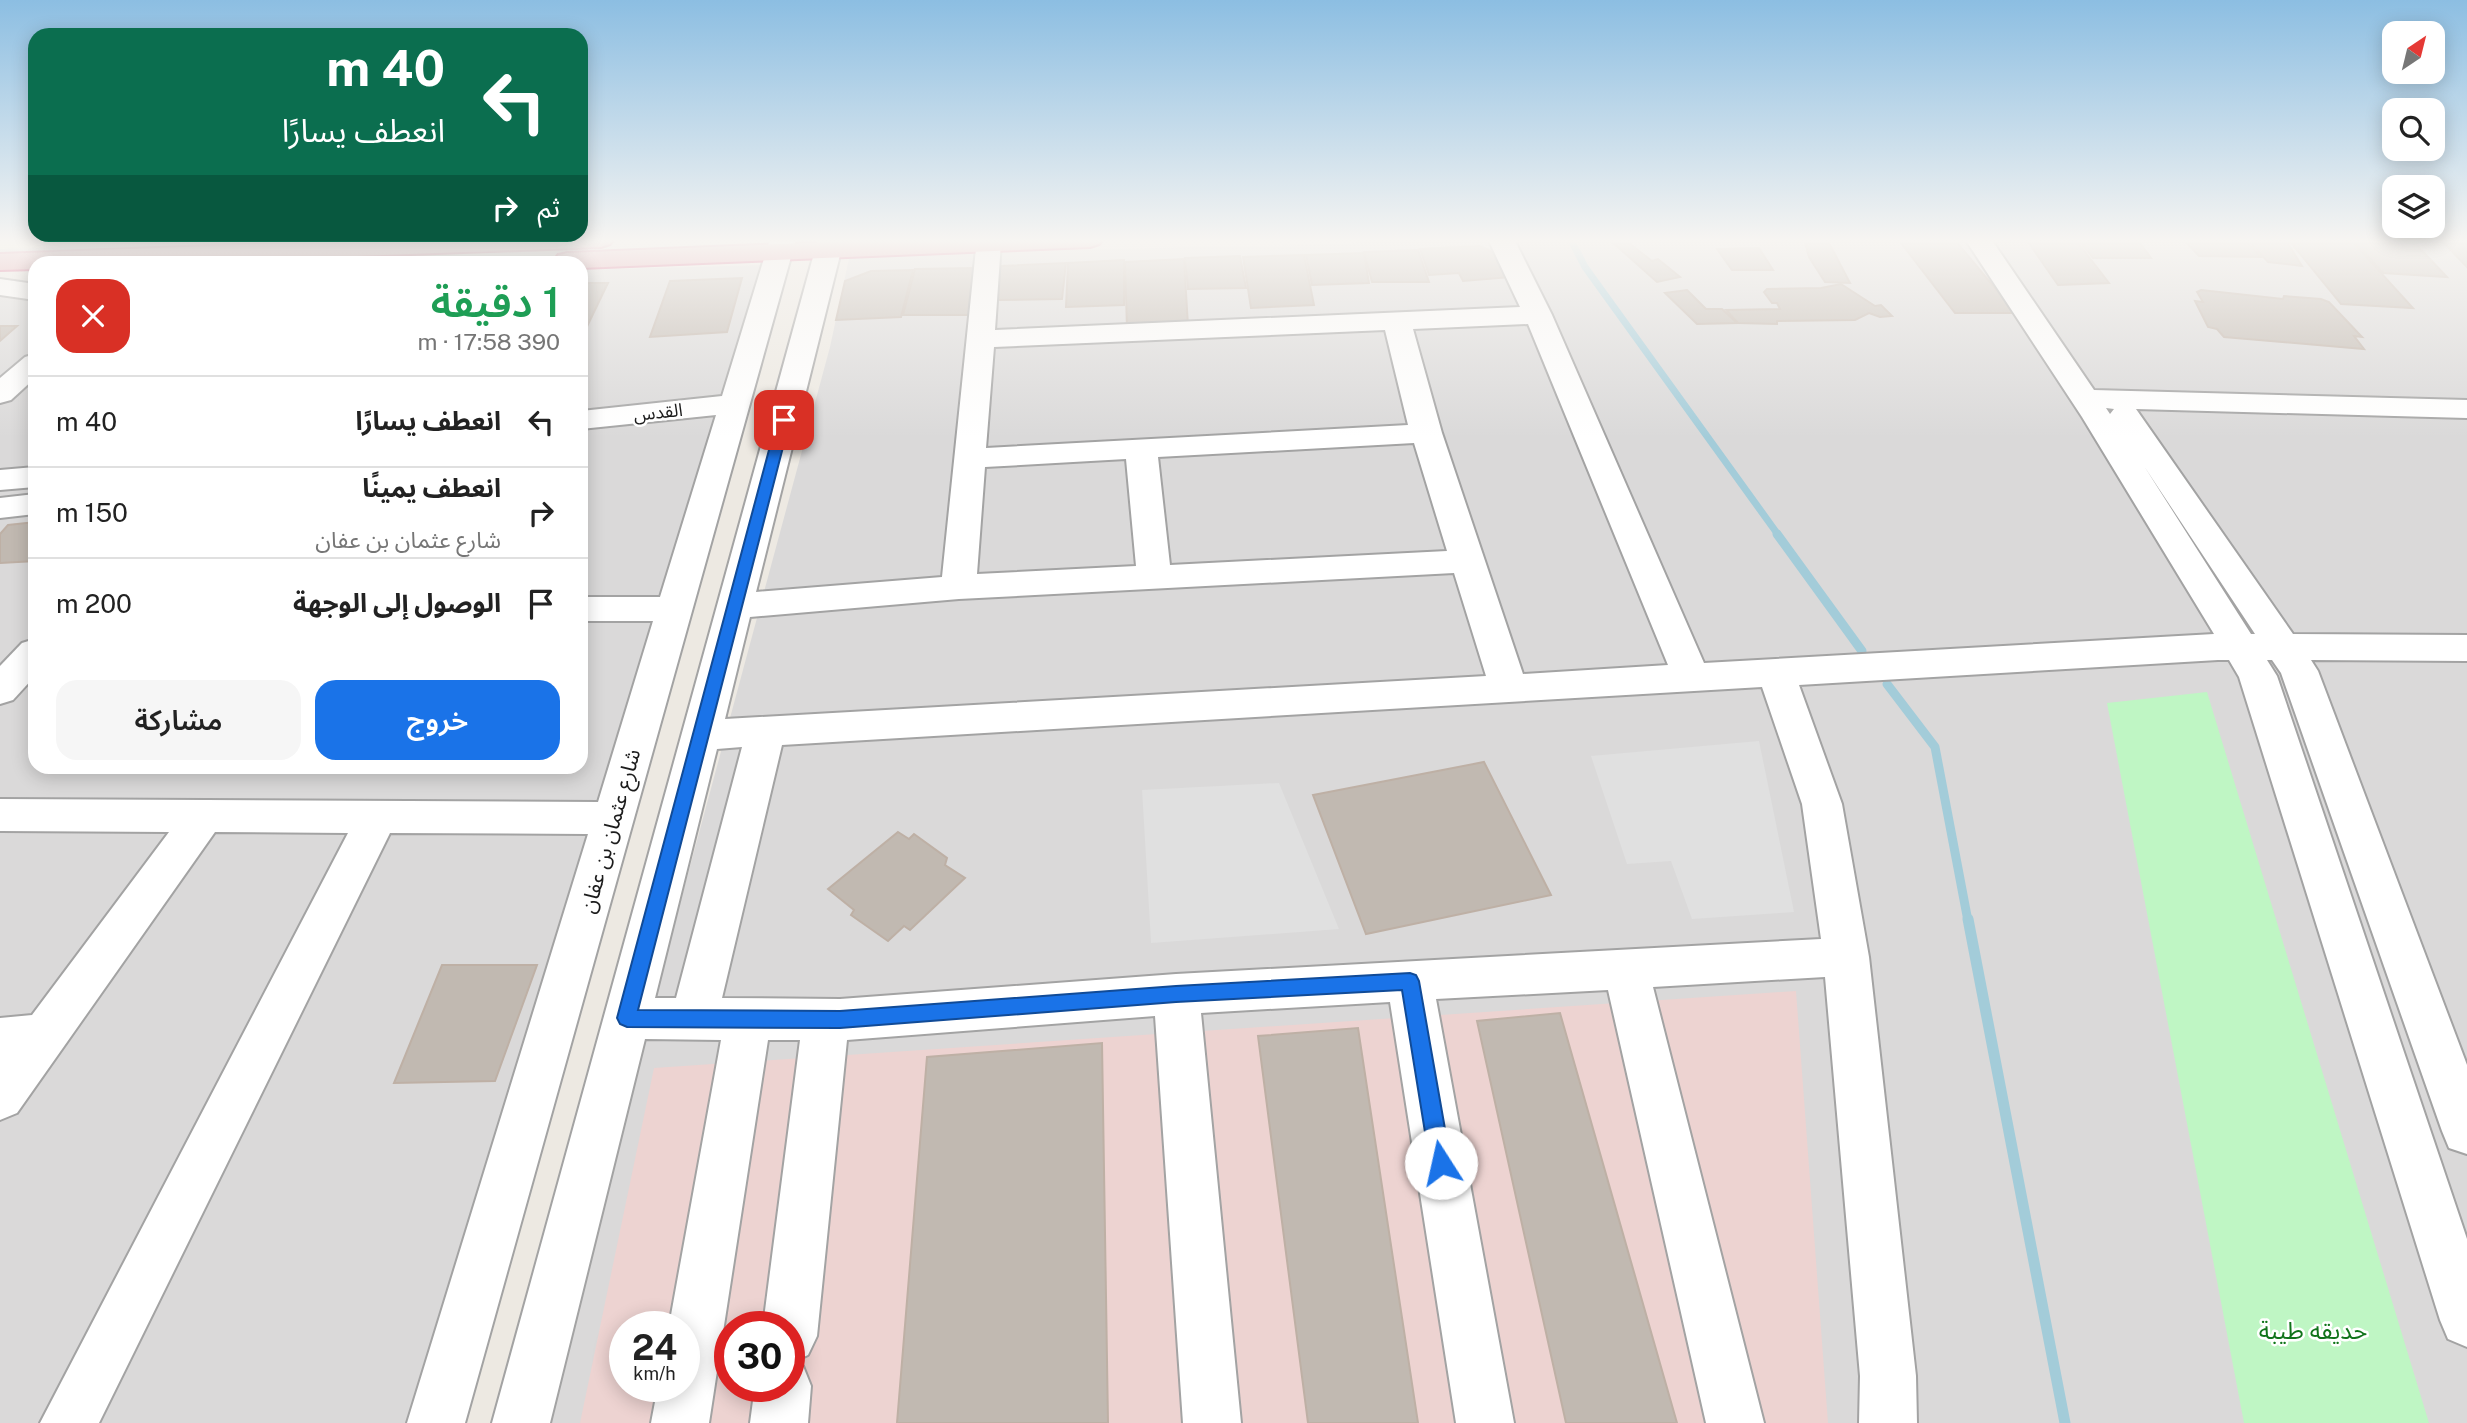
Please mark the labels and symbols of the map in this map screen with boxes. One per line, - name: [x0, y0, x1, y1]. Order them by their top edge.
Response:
- north arrow: [2382, 21, 2445, 84]
- pin: [754, 390, 814, 450]
- street label: القدس: [632, 399, 684, 426]
- street label: شارع عثمان بن عفان: [575, 746, 648, 917]
- position arrow: [1404, 1126, 1478, 1200]
- speed limit sign: 30: [714, 1311, 805, 1402]
- park label: حديقه طيبة: [2259, 1316, 2367, 1344]

